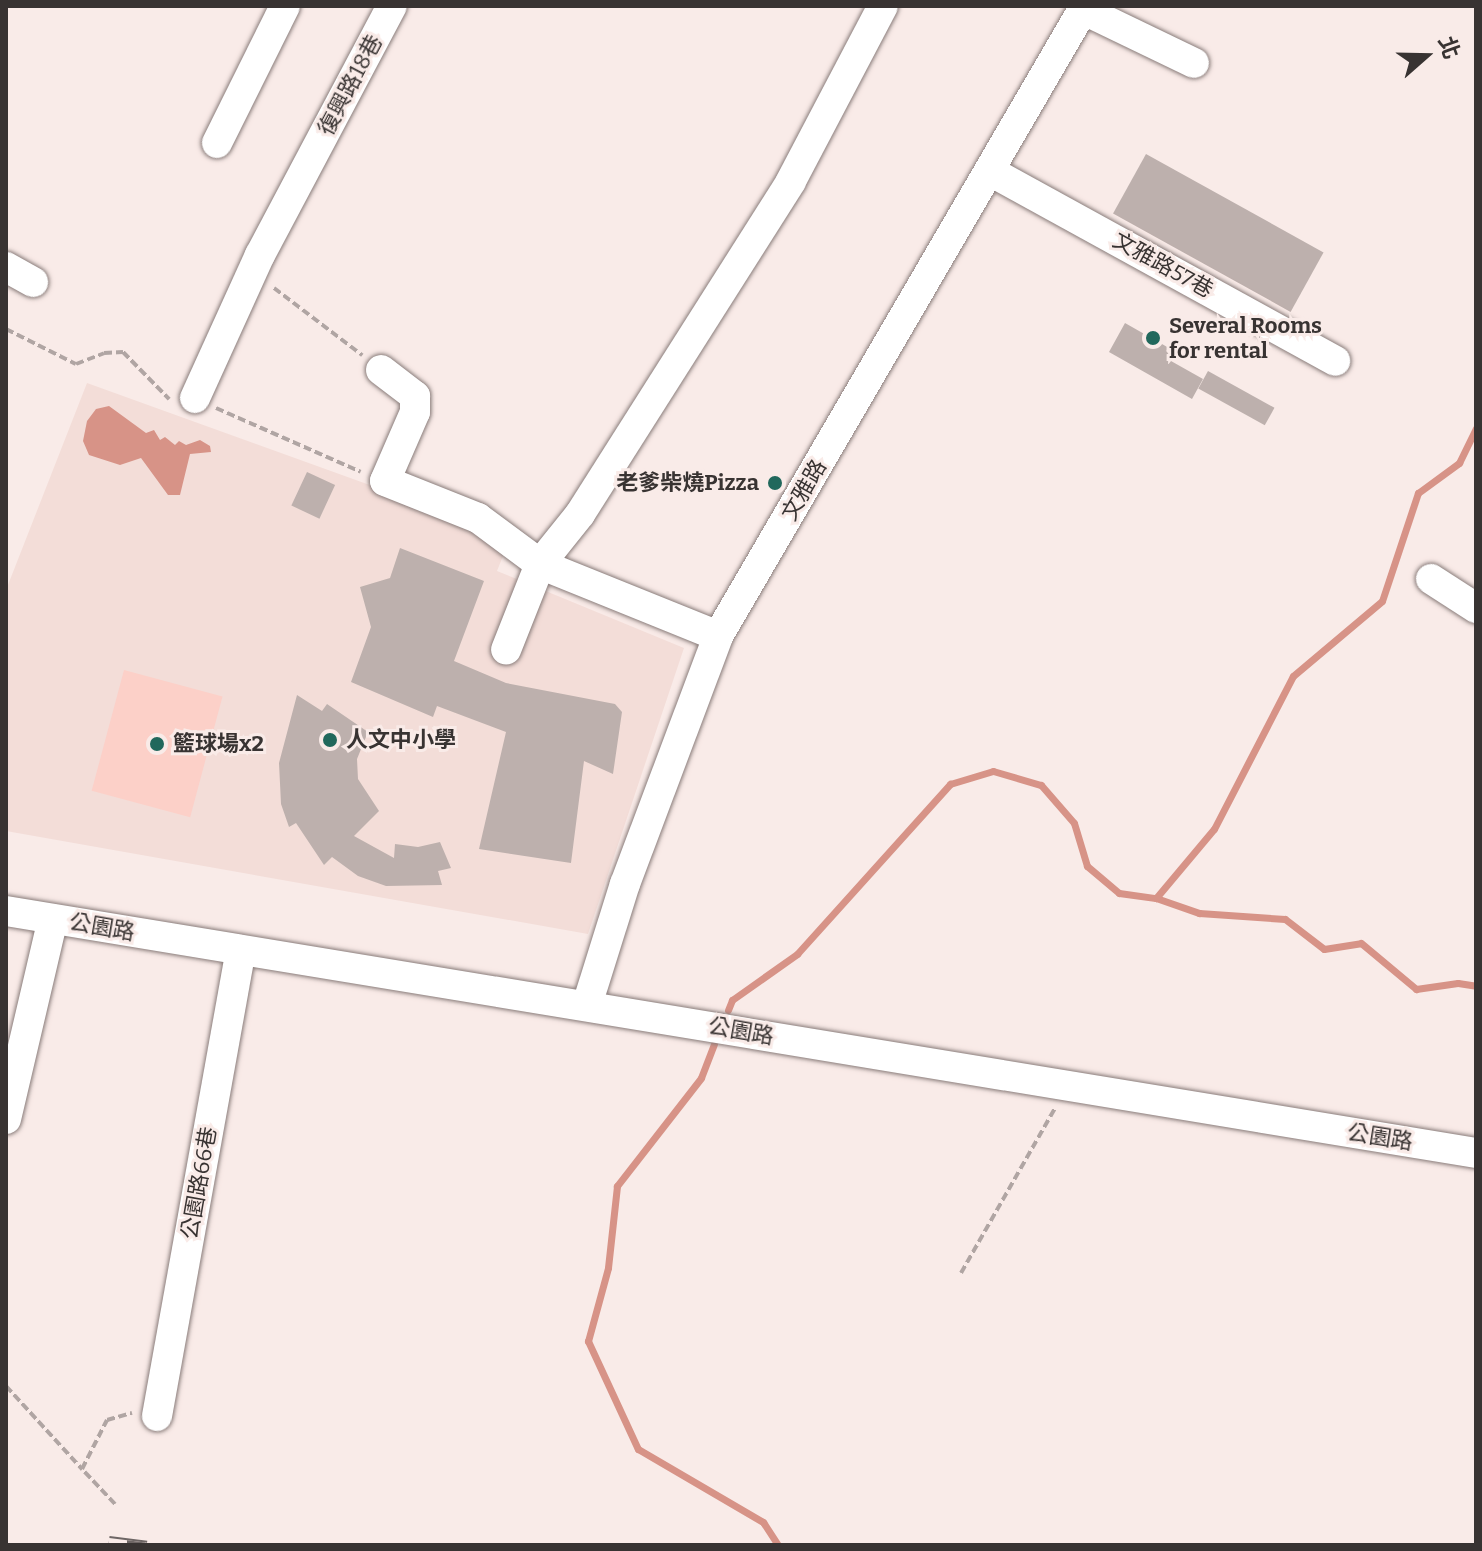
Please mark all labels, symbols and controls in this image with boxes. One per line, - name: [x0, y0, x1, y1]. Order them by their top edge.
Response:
- north arrow: [1386, 16, 1466, 96]
- street label: 復興路18巷: [312, 30, 388, 140]
- text: 北: [1433, 33, 1465, 63]
- street label: 文雅路57巷: [1108, 227, 1218, 303]
- place label: Several Rooms for rental: [1169, 312, 1322, 364]
- marker: Several Rooms for rental: [1144, 329, 1162, 347]
- street label: 文雅路: [776, 455, 832, 525]
- place label: 老爹柴燒Pizza: [616, 470, 759, 496]
- marker: 老爹柴燒Pizza: [766, 474, 784, 492]
- place label: 人文中小學: [346, 727, 456, 753]
- place label: 籃球場x2: [173, 731, 264, 757]
- marker: 人文中小學: [321, 731, 339, 749]
- marker: 籃球場x2: [148, 735, 166, 753]
- street label: 公園路: [67, 908, 137, 946]
- street label: 公園路: [706, 1012, 776, 1050]
- street label: 公園路: [1345, 1119, 1415, 1155]
- street label: 公園路66巷: [176, 1125, 222, 1241]

